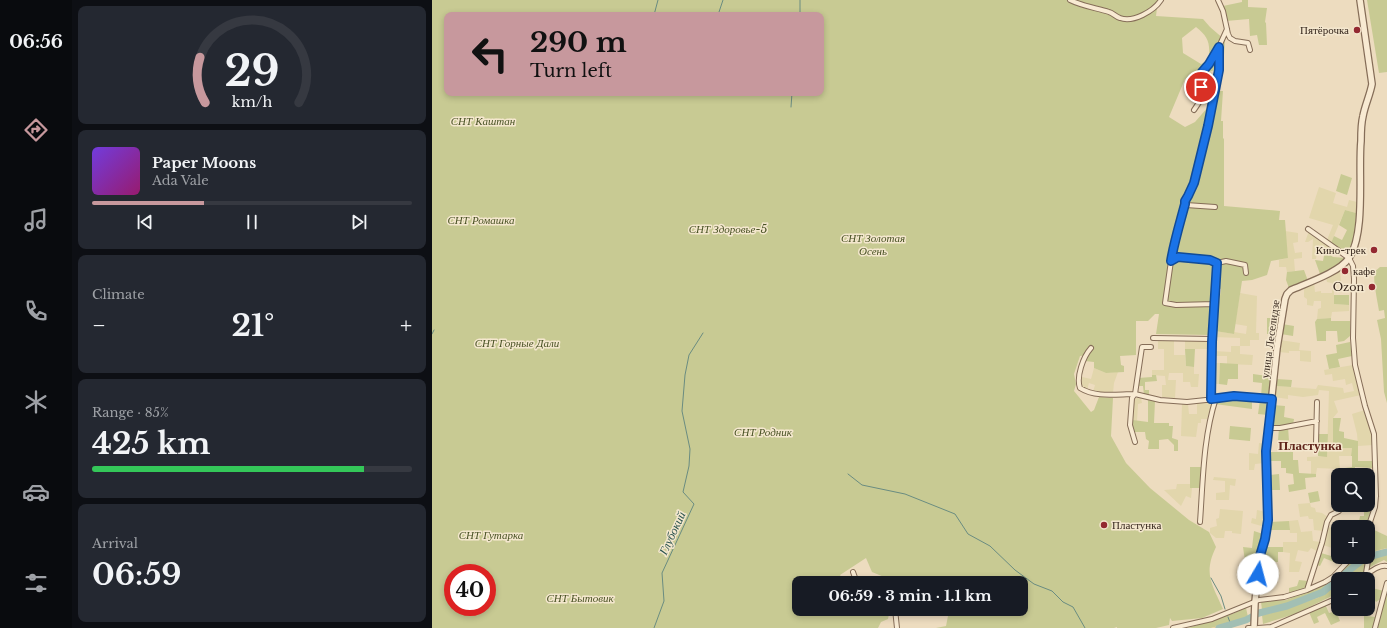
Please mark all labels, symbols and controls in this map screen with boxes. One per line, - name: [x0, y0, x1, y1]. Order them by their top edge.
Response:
- place label: Пятёрочка: [1300, 23, 1349, 37]
- text: 290 m: [530, 25, 627, 60]
- marker: Пятёрочка: [1352, 25, 1362, 35]
- icon: left: [464, 28, 516, 80]
- text: 06:56: [9, 31, 63, 53]
- text: 29: [224, 46, 280, 97]
- text: Turn left: [530, 60, 612, 82]
- pin: [1184, 70, 1218, 104]
- icon: arrive: [1190, 76, 1212, 98]
- text: km/h: [232, 93, 272, 111]
- park label: СНТ Каштан: [451, 114, 516, 128]
- icon: directions: [22, 116, 50, 144]
- text: Paper Moons: [152, 153, 256, 172]
- text: Ada Vale: [152, 172, 209, 189]
- icon: music: [22, 206, 50, 234]
- icon: previous: [134, 211, 156, 233]
- icon: pause: [241, 211, 263, 233]
- icon: next: [348, 211, 370, 233]
- park label: СНТ Ромашка: [447, 213, 515, 227]
- park label: СНТ Здоровье-5: [689, 222, 768, 236]
- park label: СНТ Золотая Осень: [841, 231, 905, 258]
- place label: Кино-трек: [1316, 243, 1367, 257]
- marker: Кино-трек: [1369, 245, 1379, 255]
- place label: кафе: [1353, 264, 1375, 278]
- marker: кафе: [1340, 266, 1350, 276]
- place label: Ozon: [1333, 280, 1364, 294]
- marker: Ozon: [1367, 282, 1377, 292]
- text: Climate: [92, 286, 145, 303]
- icon: phone: [22, 297, 50, 325]
- street label: улица Леселидзе: [1258, 299, 1282, 379]
- text: 21°: [232, 307, 274, 344]
- text: −: [92, 312, 106, 339]
- text: +: [400, 312, 412, 339]
- park label: СНТ Горные Дали: [475, 336, 560, 350]
- icon: climate: [22, 388, 50, 416]
- text: Range · 85%: [92, 404, 169, 421]
- text: 425 km: [92, 425, 210, 462]
- park label: СНТ Родник: [734, 425, 793, 439]
- district label: Пластунка: [1278, 437, 1342, 454]
- map controls: [1331, 468, 1375, 616]
- button: search: [1331, 468, 1375, 512]
- icon: car: [22, 478, 50, 506]
- water label: Глубокий: [655, 509, 689, 558]
- place label: Пластунка: [1112, 518, 1161, 532]
- marker: Пластунка: [1099, 520, 1109, 530]
- button: +: [1331, 520, 1375, 564]
- park label: СНТ Гутарка: [459, 528, 524, 542]
- text: Arrival: [92, 535, 138, 552]
- position arrow: [1237, 553, 1279, 595]
- text: 06:59: [92, 556, 181, 593]
- speed limit sign: 40: [444, 564, 496, 616]
- icon: filters: [22, 569, 50, 597]
- button: −: [1331, 572, 1375, 616]
- text: 06:59 · 3 min · 1.1 km: [828, 586, 992, 605]
- park label: СНТ Бытовик: [546, 591, 614, 605]

